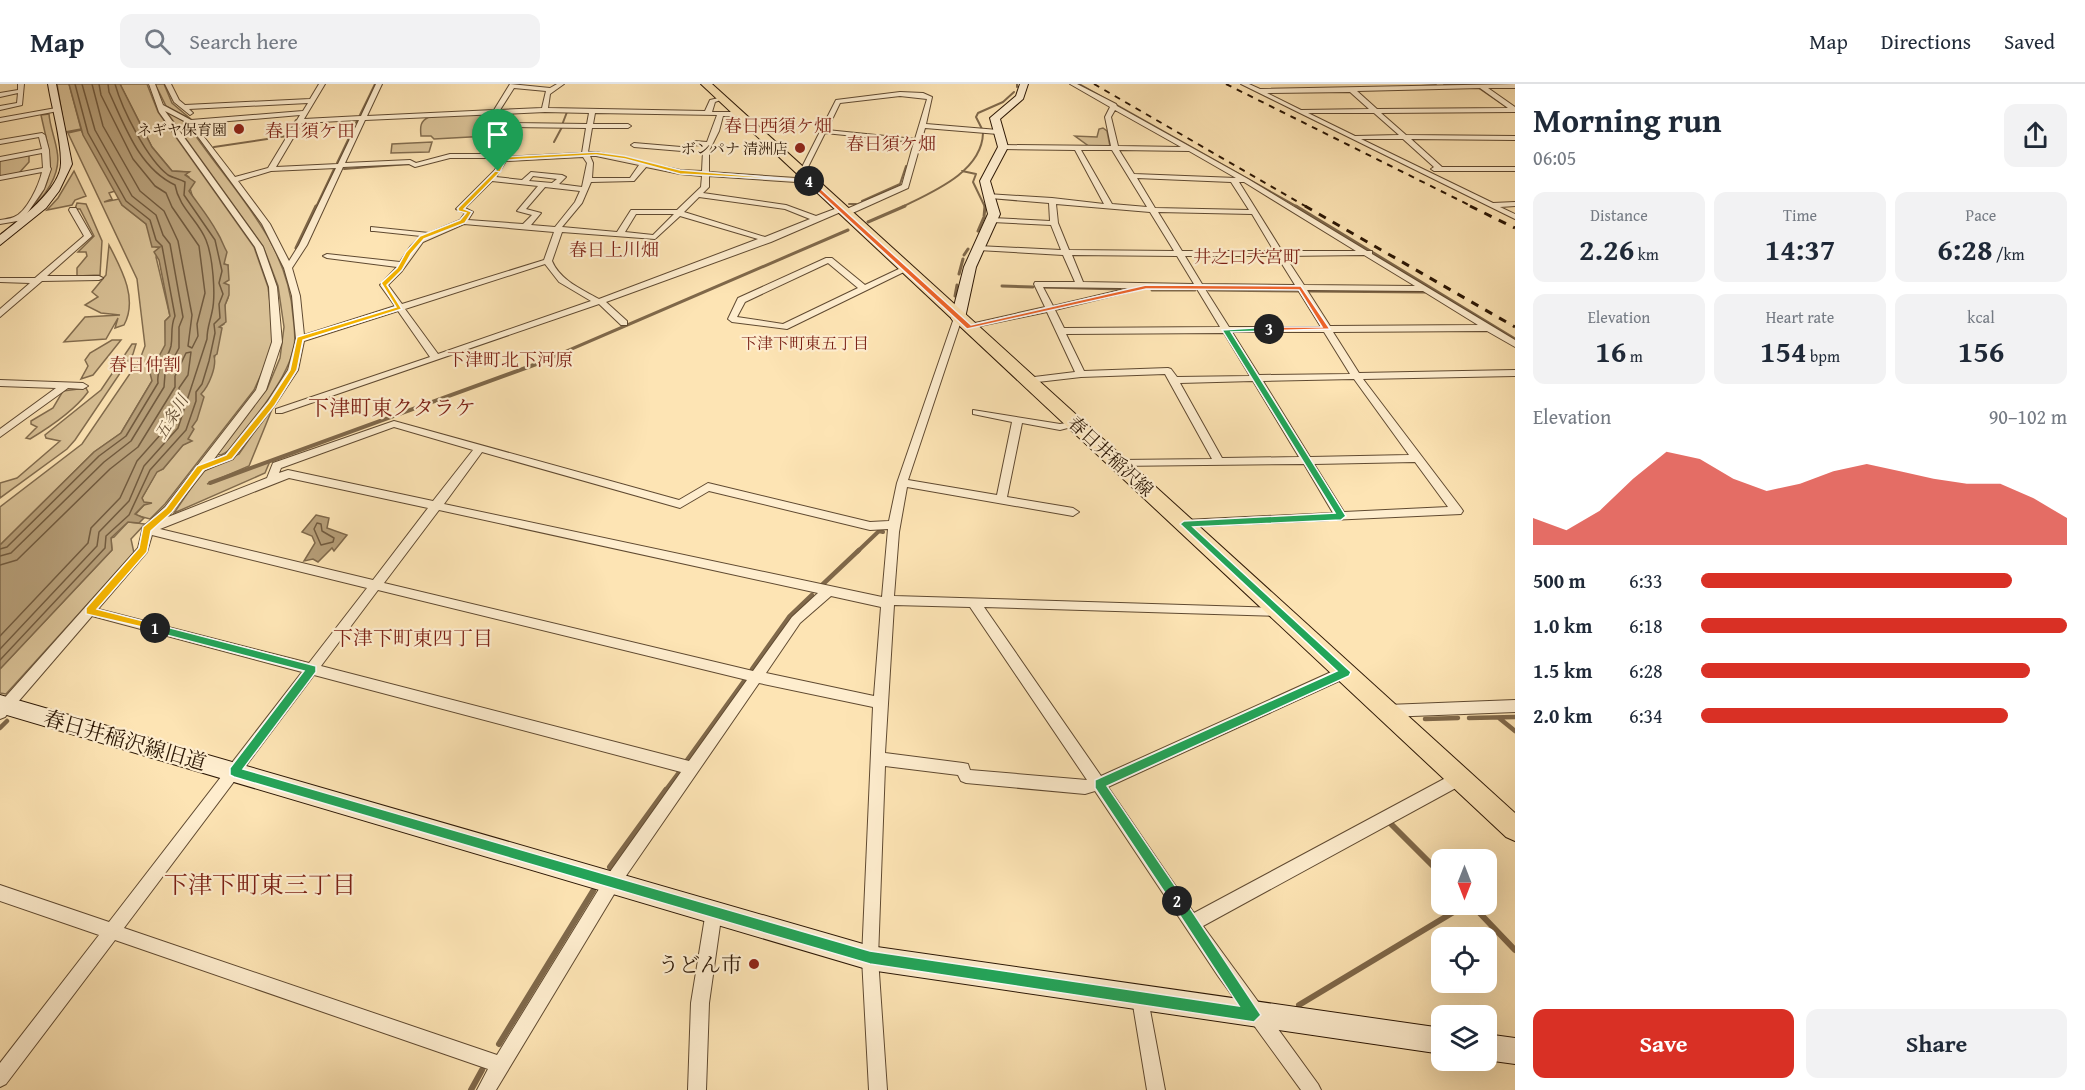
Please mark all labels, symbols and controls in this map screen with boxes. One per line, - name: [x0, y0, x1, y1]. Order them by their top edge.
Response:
- search box: [120, 14, 540, 68]
- text: Map: [30, 21, 84, 62]
- icon: search: [141, 25, 174, 58]
- text: Search here: [189, 25, 298, 57]
- text: Map: [1809, 26, 1848, 57]
- text: Directions: [1881, 26, 1971, 57]
- text: Saved: [2004, 26, 2055, 57]
- text: Morning run: [1533, 96, 1722, 144]
- button: share: [2004, 104, 2067, 167]
- pin: [472, 109, 523, 171]
- district label: 春日西須ケ畑: [724, 112, 832, 139]
- district label: 春日須ケ田: [265, 117, 355, 144]
- icon: arrive: [481, 118, 514, 151]
- place label: ネギヤ保育園: [137, 119, 227, 140]
- marker: ネギヤ保育園: [232, 122, 246, 136]
- district label: 春日須ケ畑: [846, 130, 936, 157]
- place label: ボンパナ 清洲店: [681, 138, 788, 159]
- marker: ボンパナ 清洲店: [793, 141, 807, 155]
- text: 06:05: [1533, 143, 1576, 172]
- pin: 4: [794, 166, 824, 196]
- text: 4: [805, 169, 813, 193]
- text: Distance: [1590, 203, 1648, 227]
- text: Time: [1783, 203, 1817, 227]
- text: Pace: [1966, 203, 1996, 227]
- text: 2.26: [1579, 227, 1634, 271]
- text: 14:37: [1765, 227, 1835, 271]
- text: 6:28: [1937, 227, 1992, 271]
- district label: 春日上川畑: [569, 236, 659, 263]
- text: km: [1634, 242, 1659, 266]
- text: /km: [1992, 242, 2025, 266]
- district label: 井之口大宮町: [1193, 243, 1301, 270]
- text: Elevation: [1588, 305, 1650, 329]
- text: Heart rate: [1766, 305, 1834, 329]
- text: kcal: [1967, 305, 1995, 329]
- pin: 3: [1254, 314, 1284, 344]
- text: 3: [1265, 317, 1273, 341]
- text: 16: [1595, 329, 1626, 373]
- text: 154: [1760, 329, 1807, 373]
- text: 156: [1958, 329, 2004, 373]
- district label: 下津下町東五丁目: [741, 331, 869, 355]
- text: m: [1626, 344, 1643, 368]
- text: bpm: [1807, 344, 1840, 368]
- district label: 下津町北下河原: [447, 346, 573, 373]
- district label: 春日仲割: [109, 351, 181, 378]
- water label: 五条川: [148, 389, 195, 444]
- district label: 下津町東クタラケ: [308, 392, 476, 423]
- text: Elevation: [1533, 402, 1611, 431]
- text: 90–102 m: [1989, 402, 2067, 431]
- street label: 春日井稲沢線: [1062, 409, 1160, 503]
- text: 500 m: [1533, 566, 1586, 595]
- text: 6:33: [1629, 566, 1663, 595]
- text: 1.0 km: [1533, 611, 1592, 640]
- text: 6:18: [1629, 611, 1663, 640]
- pin: 1: [140, 613, 170, 643]
- text: 1: [151, 616, 159, 640]
- district label: 下津下町東四丁目: [333, 623, 493, 652]
- text: 1.5 km: [1533, 656, 1592, 685]
- text: 6:28: [1629, 656, 1663, 685]
- text: 2.0 km: [1533, 701, 1592, 730]
- text: 6:34: [1629, 701, 1663, 730]
- street label: 春日井稲沢線旧道: [40, 702, 210, 778]
- north arrow: [1431, 849, 1497, 915]
- map controls: [1431, 849, 1497, 1071]
- district label: 下津下町東三丁目: [164, 867, 356, 902]
- pin: 2: [1162, 886, 1192, 916]
- text: 2: [1173, 889, 1181, 913]
- button: locate: [1431, 927, 1497, 993]
- place label: うどん市: [658, 949, 742, 980]
- marker: うどん市: [747, 957, 761, 971]
- button: layers: [1431, 1005, 1497, 1071]
- button: Save: [1533, 1009, 1794, 1078]
- button: Share: [1806, 1009, 2067, 1078]

